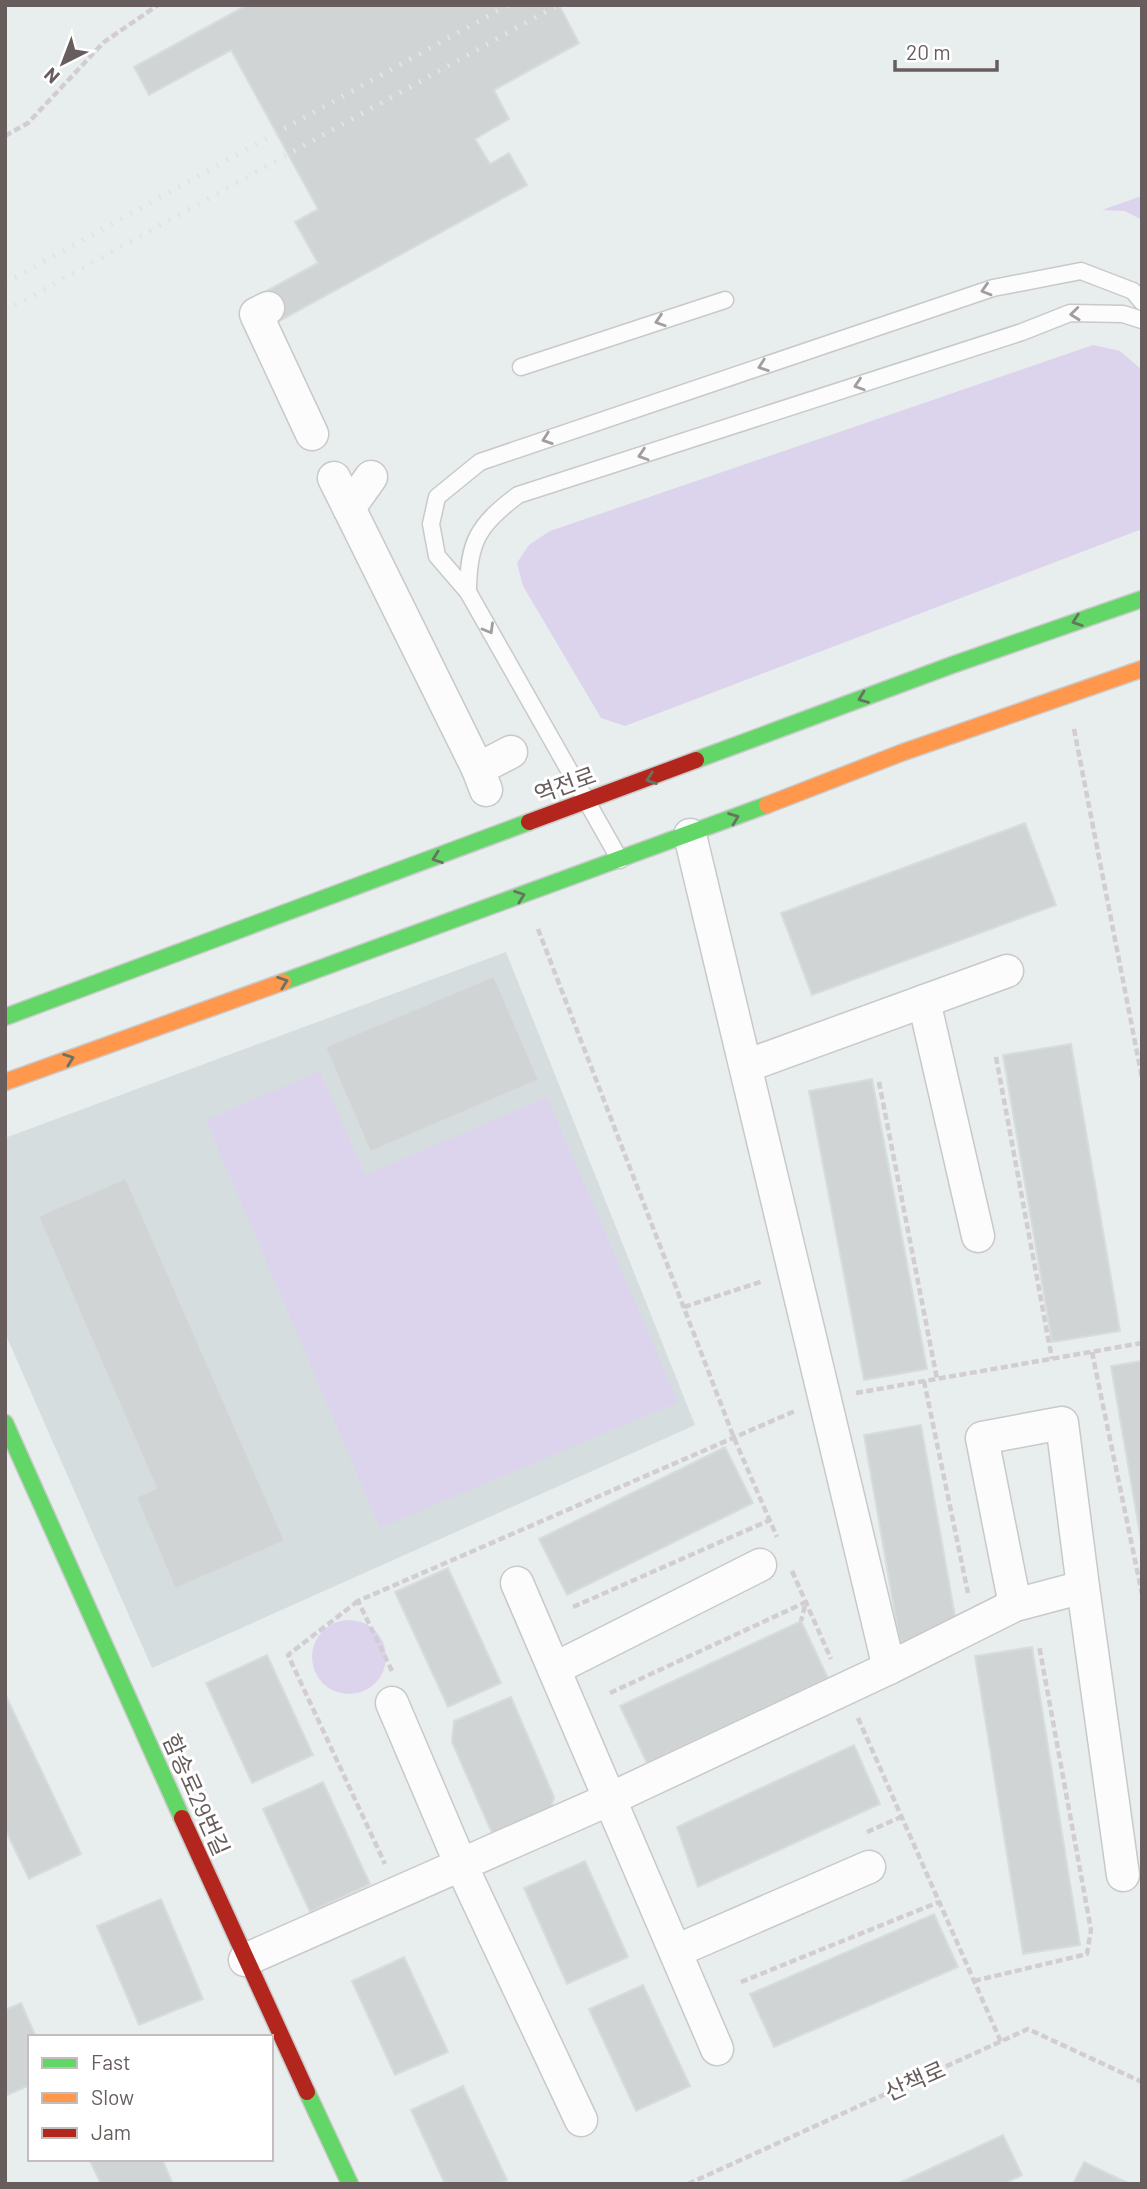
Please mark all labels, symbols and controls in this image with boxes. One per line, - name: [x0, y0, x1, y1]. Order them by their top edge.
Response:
- north arrow: [28, 28, 98, 98]
- scale bar: [895, 28, 996, 72]
- text: 20 m: [906, 39, 951, 64]
- text: N: [39, 63, 64, 89]
- one-way arrow: [981, 282, 993, 297]
- one-way arrow: [1069, 307, 1081, 322]
- one-way arrow: [655, 313, 667, 328]
- one-way arrow: [757, 358, 769, 372]
- one-way arrow: [854, 377, 866, 391]
- one-way arrow: [542, 430, 554, 445]
- one-way arrow: [637, 447, 649, 461]
- one-way arrow: [1072, 613, 1084, 627]
- one-way arrow: [480, 622, 493, 635]
- one-way arrow: [858, 690, 870, 704]
- street label: 역전로: [530, 760, 599, 808]
- one-way arrow: [645, 771, 657, 785]
- one-way arrow: [728, 813, 740, 827]
- one-way arrow: [432, 849, 444, 863]
- one-way arrow: [514, 890, 526, 904]
- one-way arrow: [277, 976, 289, 990]
- one-way arrow: [63, 1053, 75, 1067]
- street label: 함송로29번길: [158, 1729, 236, 1860]
- legend: [28, 2035, 273, 2161]
- text: Fast: [91, 2049, 131, 2074]
- street label: 산책로: [880, 2054, 949, 2106]
- text: Slow: [91, 2084, 134, 2109]
- text: Jam: [91, 2119, 131, 2144]

